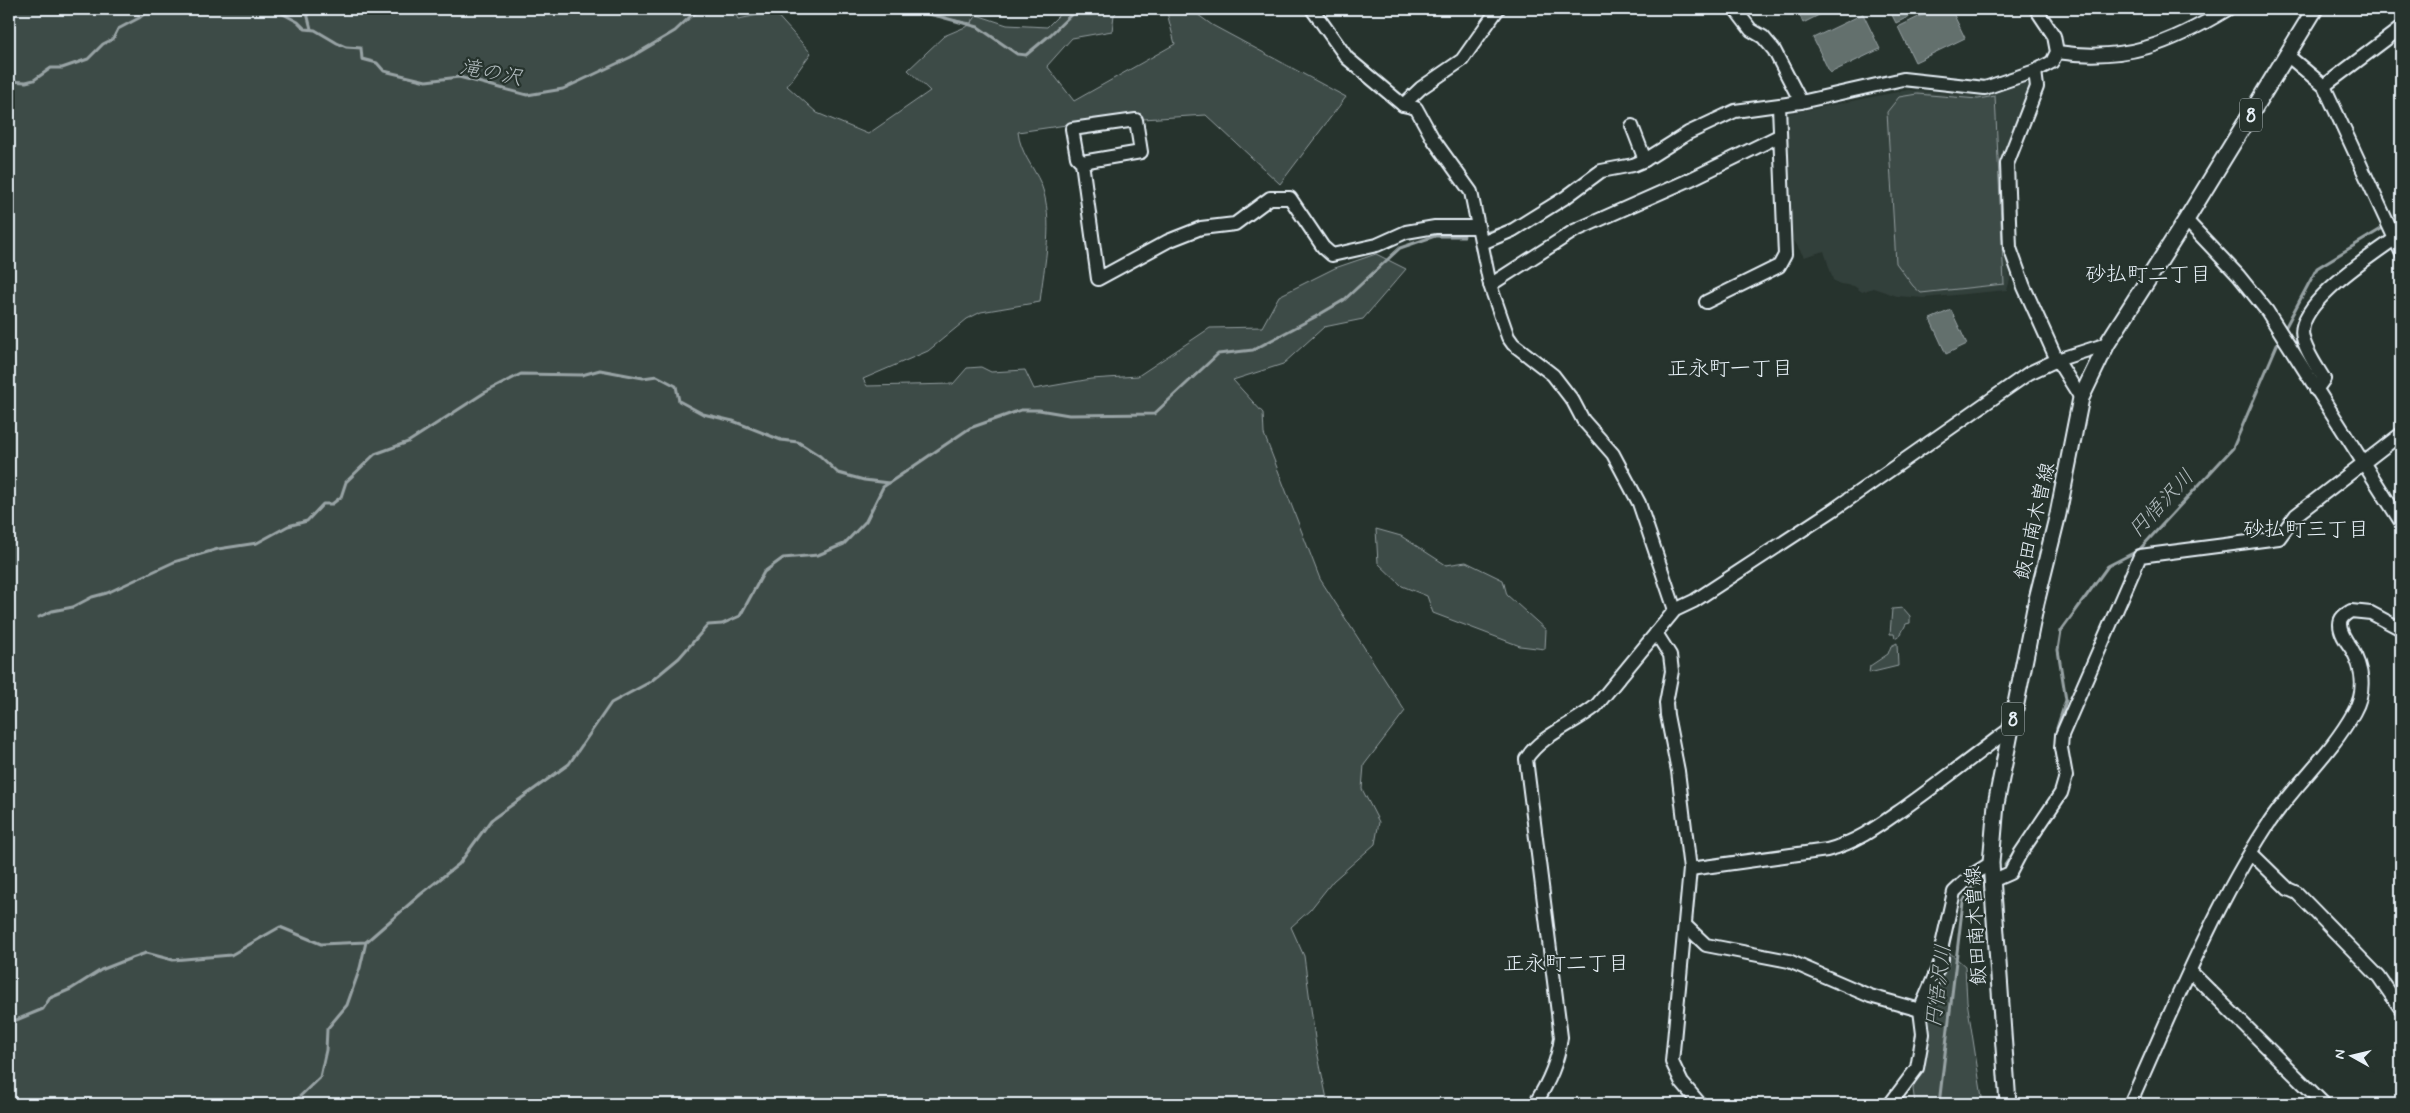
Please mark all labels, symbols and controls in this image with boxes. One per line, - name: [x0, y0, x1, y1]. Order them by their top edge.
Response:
- water label: 滝の沢: [457, 53, 525, 93]
- road number: 8: [2240, 98, 2262, 132]
- district label: 砂払町二丁目: [2085, 261, 2211, 289]
- district label: 正永町一丁目: [1667, 355, 1793, 383]
- street label: 飯田南木曽線: [2009, 460, 2062, 583]
- water label: 円悟沢川: [2123, 463, 2201, 544]
- district label: 砂払町三丁目: [2243, 516, 2369, 544]
- road number: 8: [2002, 702, 2024, 736]
- street label: 飯田南木曽線: [1960, 865, 1993, 987]
- water label: 円悟沢川: [1920, 943, 1958, 1030]
- district label: 正永町二丁目: [1503, 950, 1629, 978]
- north arrow: [2328, 1030, 2378, 1080]
- text: N: [2331, 1048, 2350, 1060]

